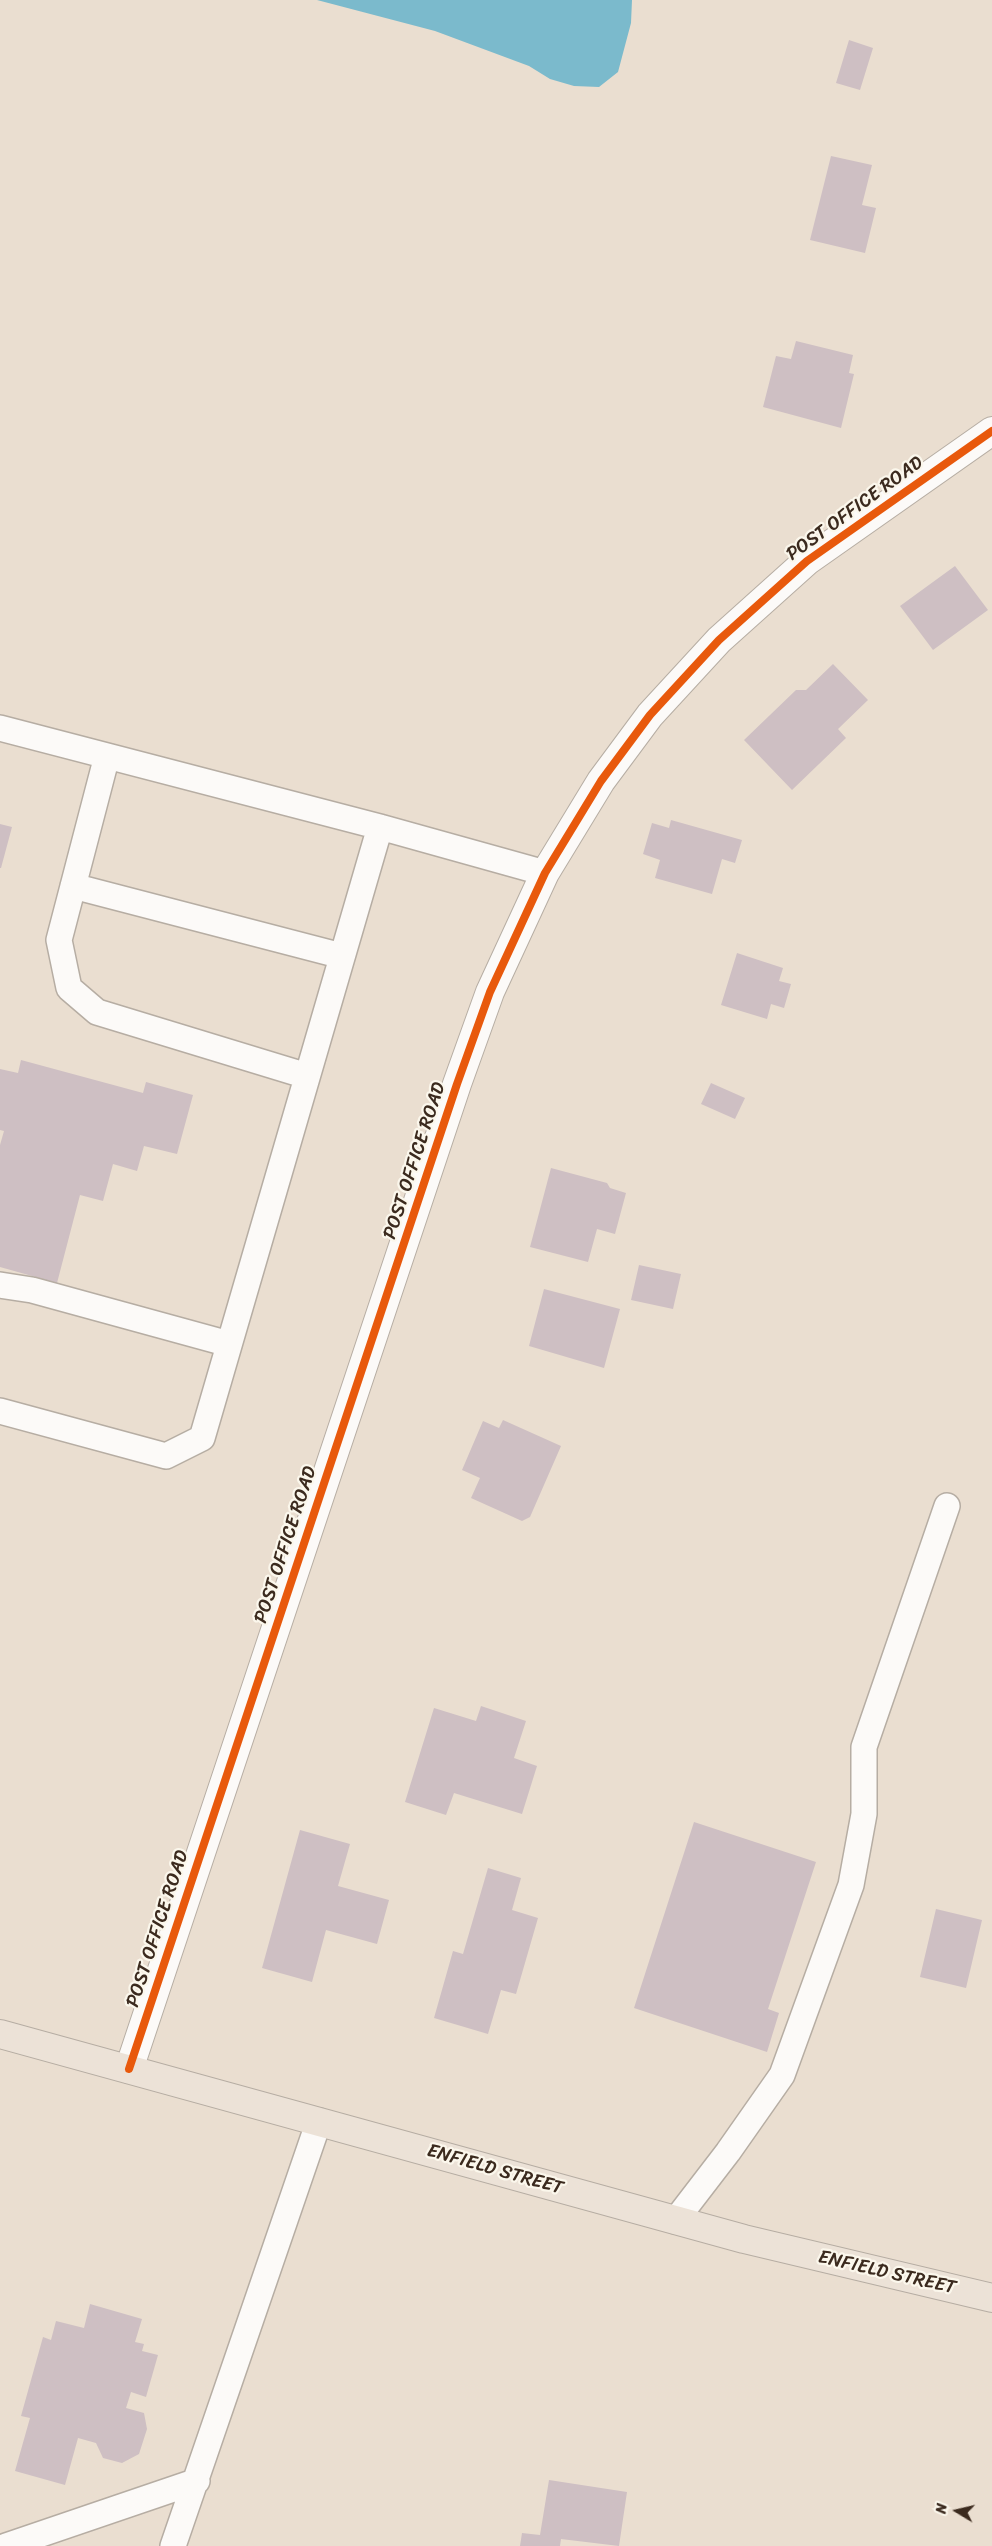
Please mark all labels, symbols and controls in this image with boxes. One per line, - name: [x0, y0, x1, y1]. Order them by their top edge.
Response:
- street label: POST OFFICE ROAD: [782, 452, 928, 566]
- street label: POST OFFICE ROAD: [379, 1080, 451, 1242]
- street label: POST OFFICE ROAD: [250, 1464, 322, 1626]
- street label: POST OFFICE ROAD: [122, 1848, 194, 2010]
- street label: ENFIELD STREET: [424, 2140, 566, 2200]
- street label: ENFIELD STREET: [816, 2246, 958, 2300]
- north arrow: [932, 2486, 982, 2536]
- text: N: [929, 2502, 955, 2515]

